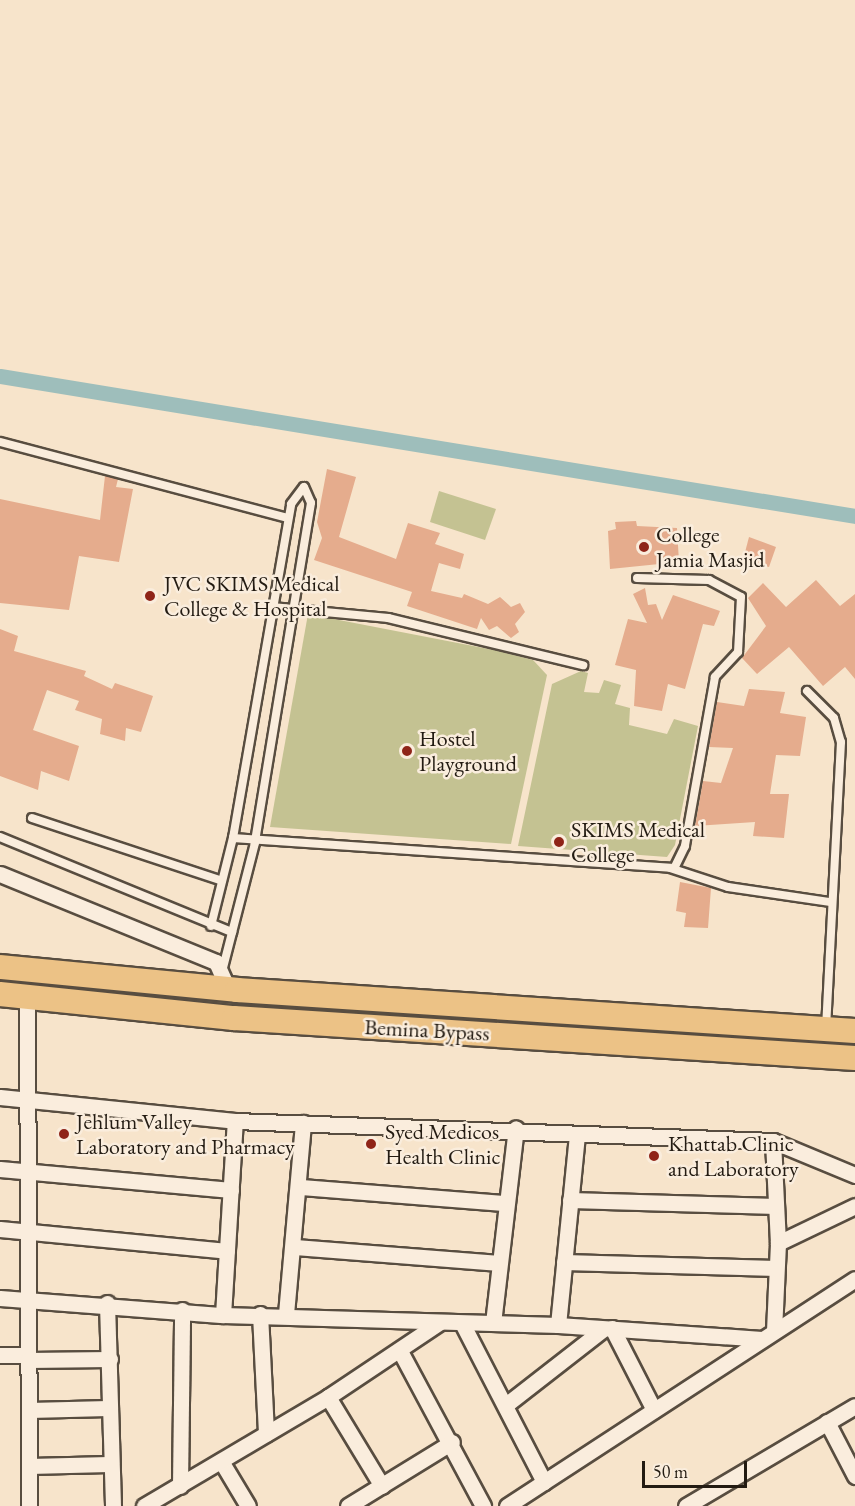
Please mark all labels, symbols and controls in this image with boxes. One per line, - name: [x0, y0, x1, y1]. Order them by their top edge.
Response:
- place label: College Jamia Masjid: [656, 521, 765, 572]
- marker: College Jamia Masjid: [637, 540, 651, 554]
- place label: JVC SKIMS Medical College & Hospital: [164, 570, 340, 622]
- marker: JVC SKIMS Medical College & Hospital: [141, 587, 159, 605]
- place label: Hostel Playground: [419, 725, 517, 776]
- marker: Hostel Playground: [400, 744, 414, 758]
- place label: SKIMS Medical College: [571, 816, 705, 867]
- marker: SKIMS Medical College: [552, 835, 566, 849]
- street label: Bemina Bypass: [364, 1014, 490, 1046]
- place label: Jehlum Valley Laboratory and Pharmacy: [76, 1108, 295, 1160]
- place label: Syed Medicos Health Clinic: [385, 1118, 500, 1170]
- marker: Jehlum Valley Laboratory and Pharmacy: [57, 1127, 71, 1141]
- place label: Khattab Clinic and Laboratory: [668, 1130, 799, 1182]
- marker: Syed Medicos Health Clinic: [362, 1135, 380, 1153]
- marker: Khattab Clinic and Laboratory: [645, 1147, 663, 1165]
- scale bar: [645, 1449, 750, 1487]
- text: 50 m: [653, 1460, 688, 1483]

